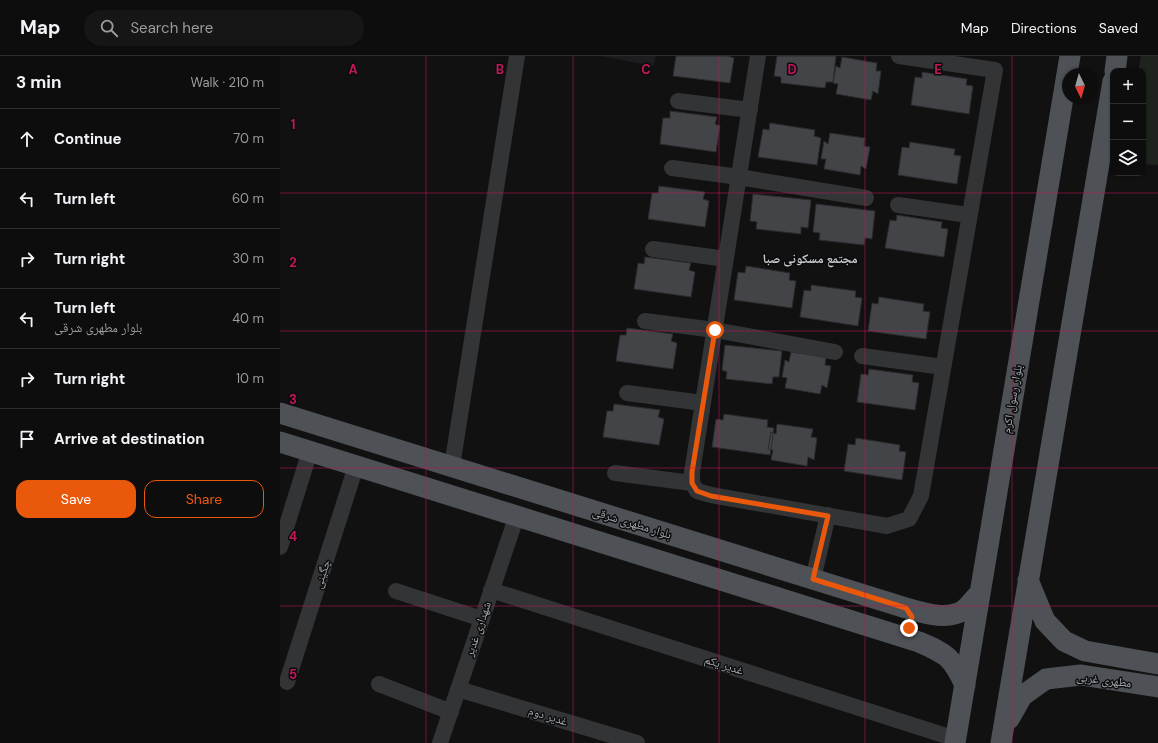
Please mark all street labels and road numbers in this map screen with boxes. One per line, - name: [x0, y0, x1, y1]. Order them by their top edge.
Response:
- street label: بلوار رسول اکرم: [998, 363, 1026, 435]
- street label: بلوار مطهری شرقی: [591, 503, 673, 543]
- street label: چگینی: [310, 557, 334, 590]
- street label: شهداری غدیر: [461, 599, 495, 659]
- street label: غدیر یکم: [703, 651, 745, 679]
- street label: مطهری غربی: [1075, 669, 1133, 691]
- street label: غدیر دوم: [526, 702, 570, 730]

